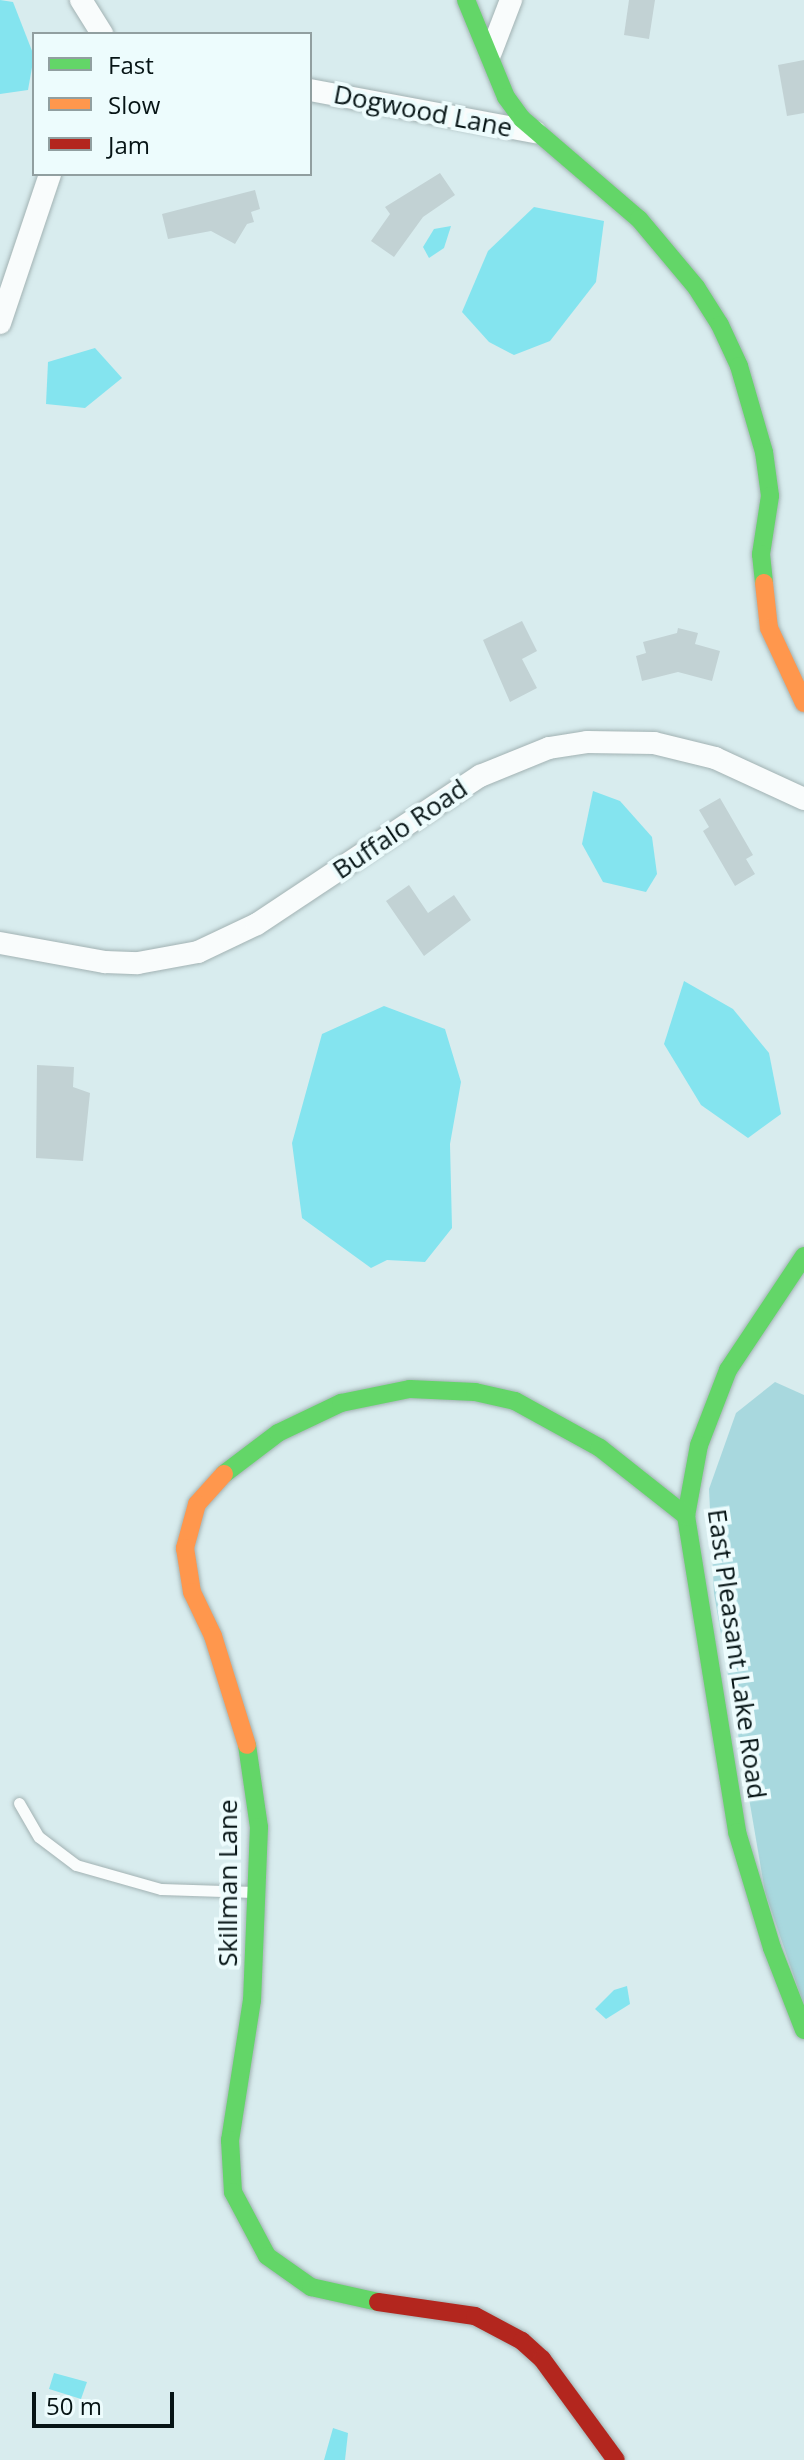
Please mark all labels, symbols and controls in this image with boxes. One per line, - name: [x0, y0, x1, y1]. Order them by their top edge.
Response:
- legend: [32, 32, 312, 176]
- text: Fast: [108, 48, 154, 81]
- street label: Dogwood Lane: [331, 78, 515, 144]
- text: Slow: [108, 88, 160, 121]
- text: Jam: [108, 128, 150, 161]
- street label: Buffalo Road: [327, 773, 473, 885]
- street label: East Pleasant Lake Road: [701, 1507, 773, 1801]
- street label: Skillman Lane: [212, 1799, 244, 1967]
- scale bar: [36, 2376, 178, 2426]
- text: 50 m: [46, 2389, 102, 2422]

